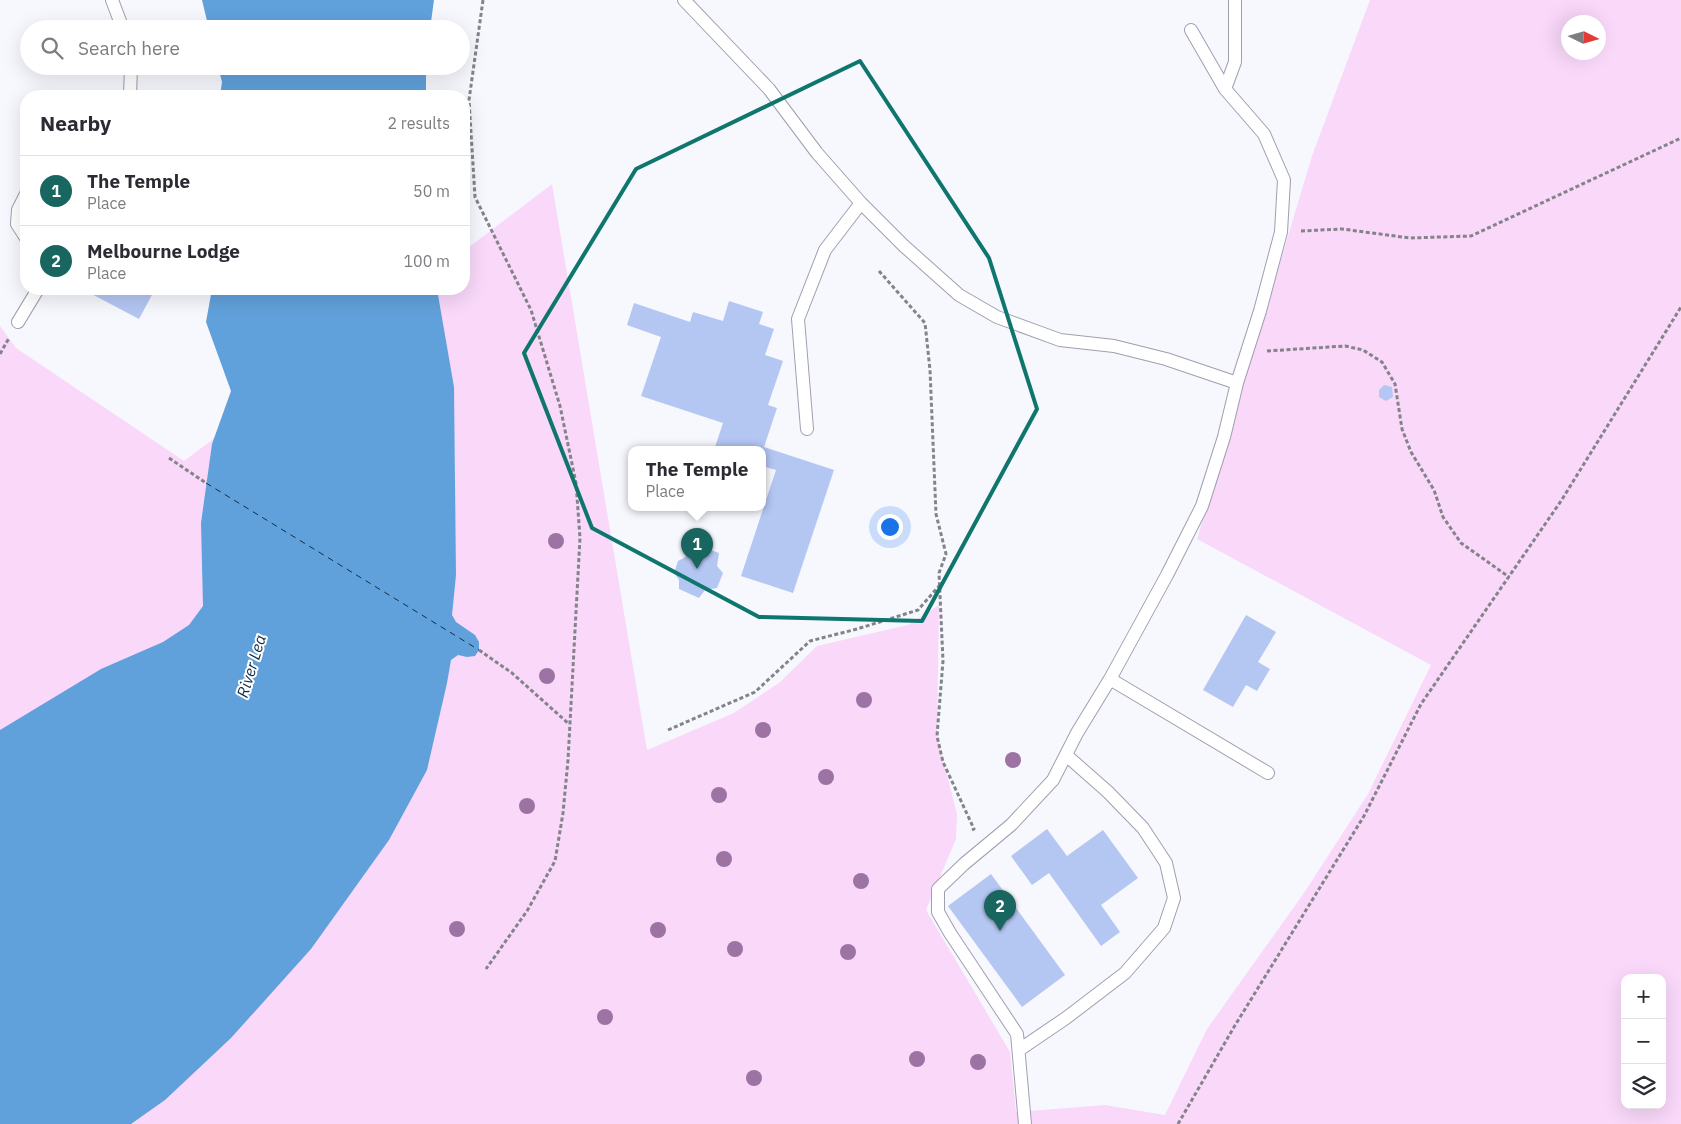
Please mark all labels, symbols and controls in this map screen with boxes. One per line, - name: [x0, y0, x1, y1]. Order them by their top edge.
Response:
- north arrow: [1561, 15, 1606, 60]
- search box: [20, 20, 470, 75]
- icon: search: [38, 34, 66, 62]
- text: Search here: [78, 36, 180, 60]
- text: Nearby: [40, 109, 111, 137]
- text: 2 results: [387, 113, 450, 133]
- text: The Temple: [87, 169, 190, 193]
- text: 1: [51, 181, 61, 201]
- text: 50 m: [413, 181, 450, 201]
- text: Place: [87, 193, 126, 213]
- text: Melbourne Lodge: [87, 239, 240, 263]
- text: 2: [51, 251, 61, 271]
- text: 100 m: [403, 251, 450, 271]
- text: Place: [87, 263, 126, 283]
- popup: [628, 446, 766, 511]
- text: The Temple: [645, 457, 749, 481]
- text: Place: [645, 481, 685, 501]
- your location: [877, 514, 903, 540]
- pin: 1: [681, 528, 713, 569]
- water label: River Lea: [232, 632, 270, 700]
- pin: 2: [984, 890, 1016, 931]
- map controls: [1621, 974, 1666, 1109]
- button: +: [1621, 974, 1666, 1019]
- button: −: [1621, 1019, 1666, 1064]
- button: layers: [1621, 1064, 1666, 1109]

